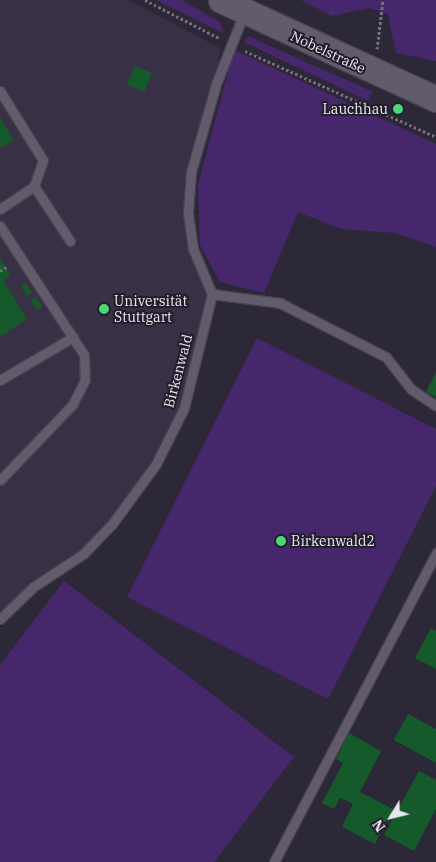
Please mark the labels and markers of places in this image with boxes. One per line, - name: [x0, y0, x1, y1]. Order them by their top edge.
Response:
- place label: Lauchhau: [323, 101, 388, 117]
- marker: Lauchhau: [392, 103, 404, 115]
- place label: Universität Stuttgart: [114, 293, 187, 326]
- marker: Universität Stuttgart: [98, 303, 110, 315]
- place label: Birkenwald2: [291, 533, 375, 549]
- marker: Birkenwald2: [275, 535, 287, 547]

